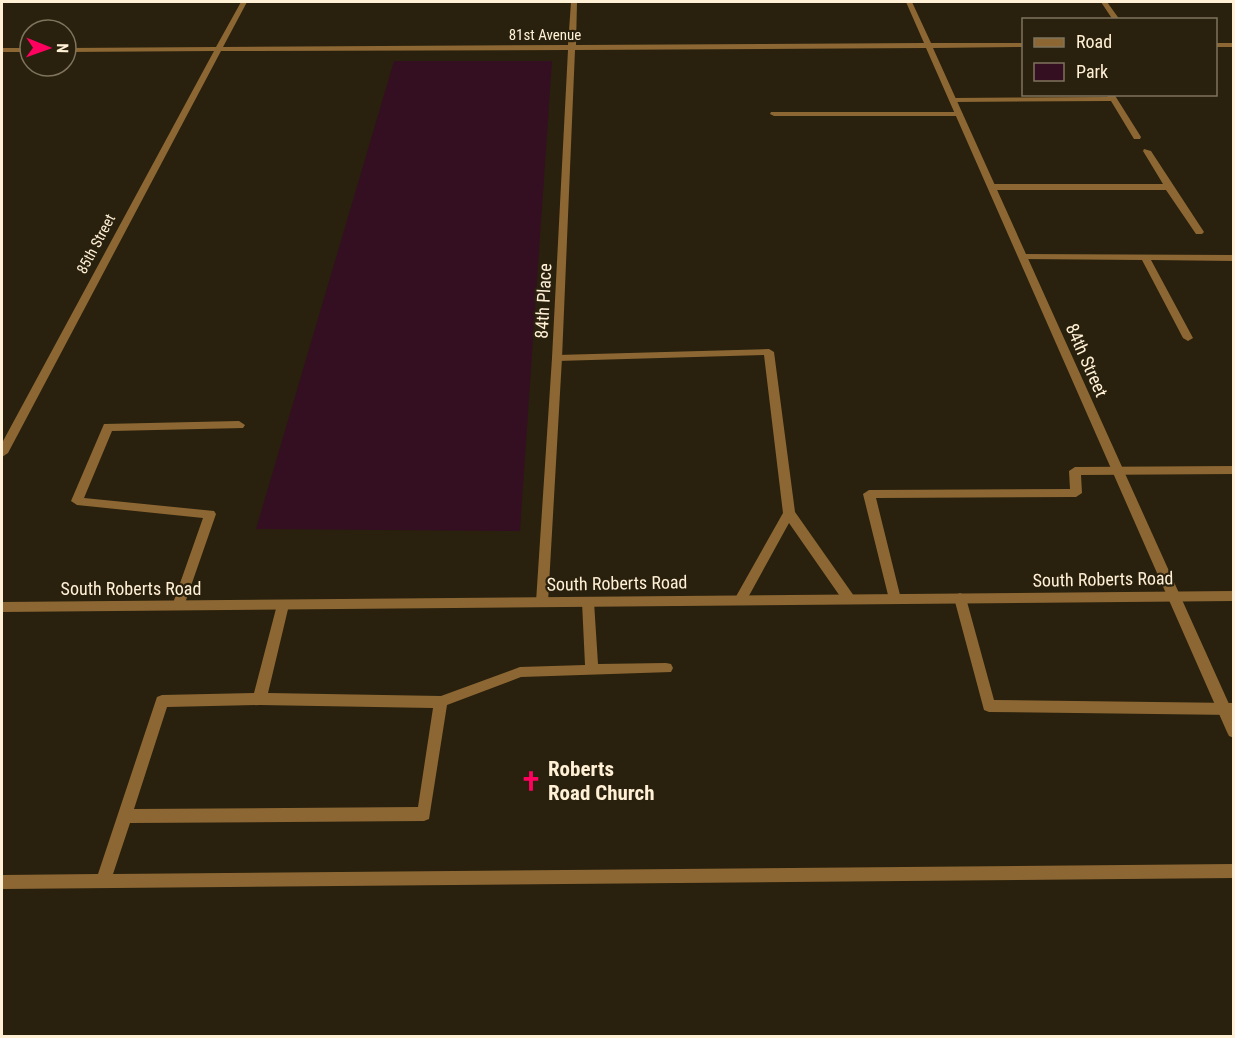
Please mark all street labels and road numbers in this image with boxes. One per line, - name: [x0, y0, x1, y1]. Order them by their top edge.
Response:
- street label: 81st Avenue: [509, 26, 581, 44]
- street label: 85th Street: [73, 211, 119, 277]
- street label: 84th Place: [531, 263, 555, 339]
- street label: 84th Street: [1062, 320, 1112, 400]
- street label: South Roberts Road: [1032, 567, 1174, 591]
- street label: South Roberts Road: [546, 571, 688, 595]
- street label: South Roberts Road: [61, 578, 201, 599]

